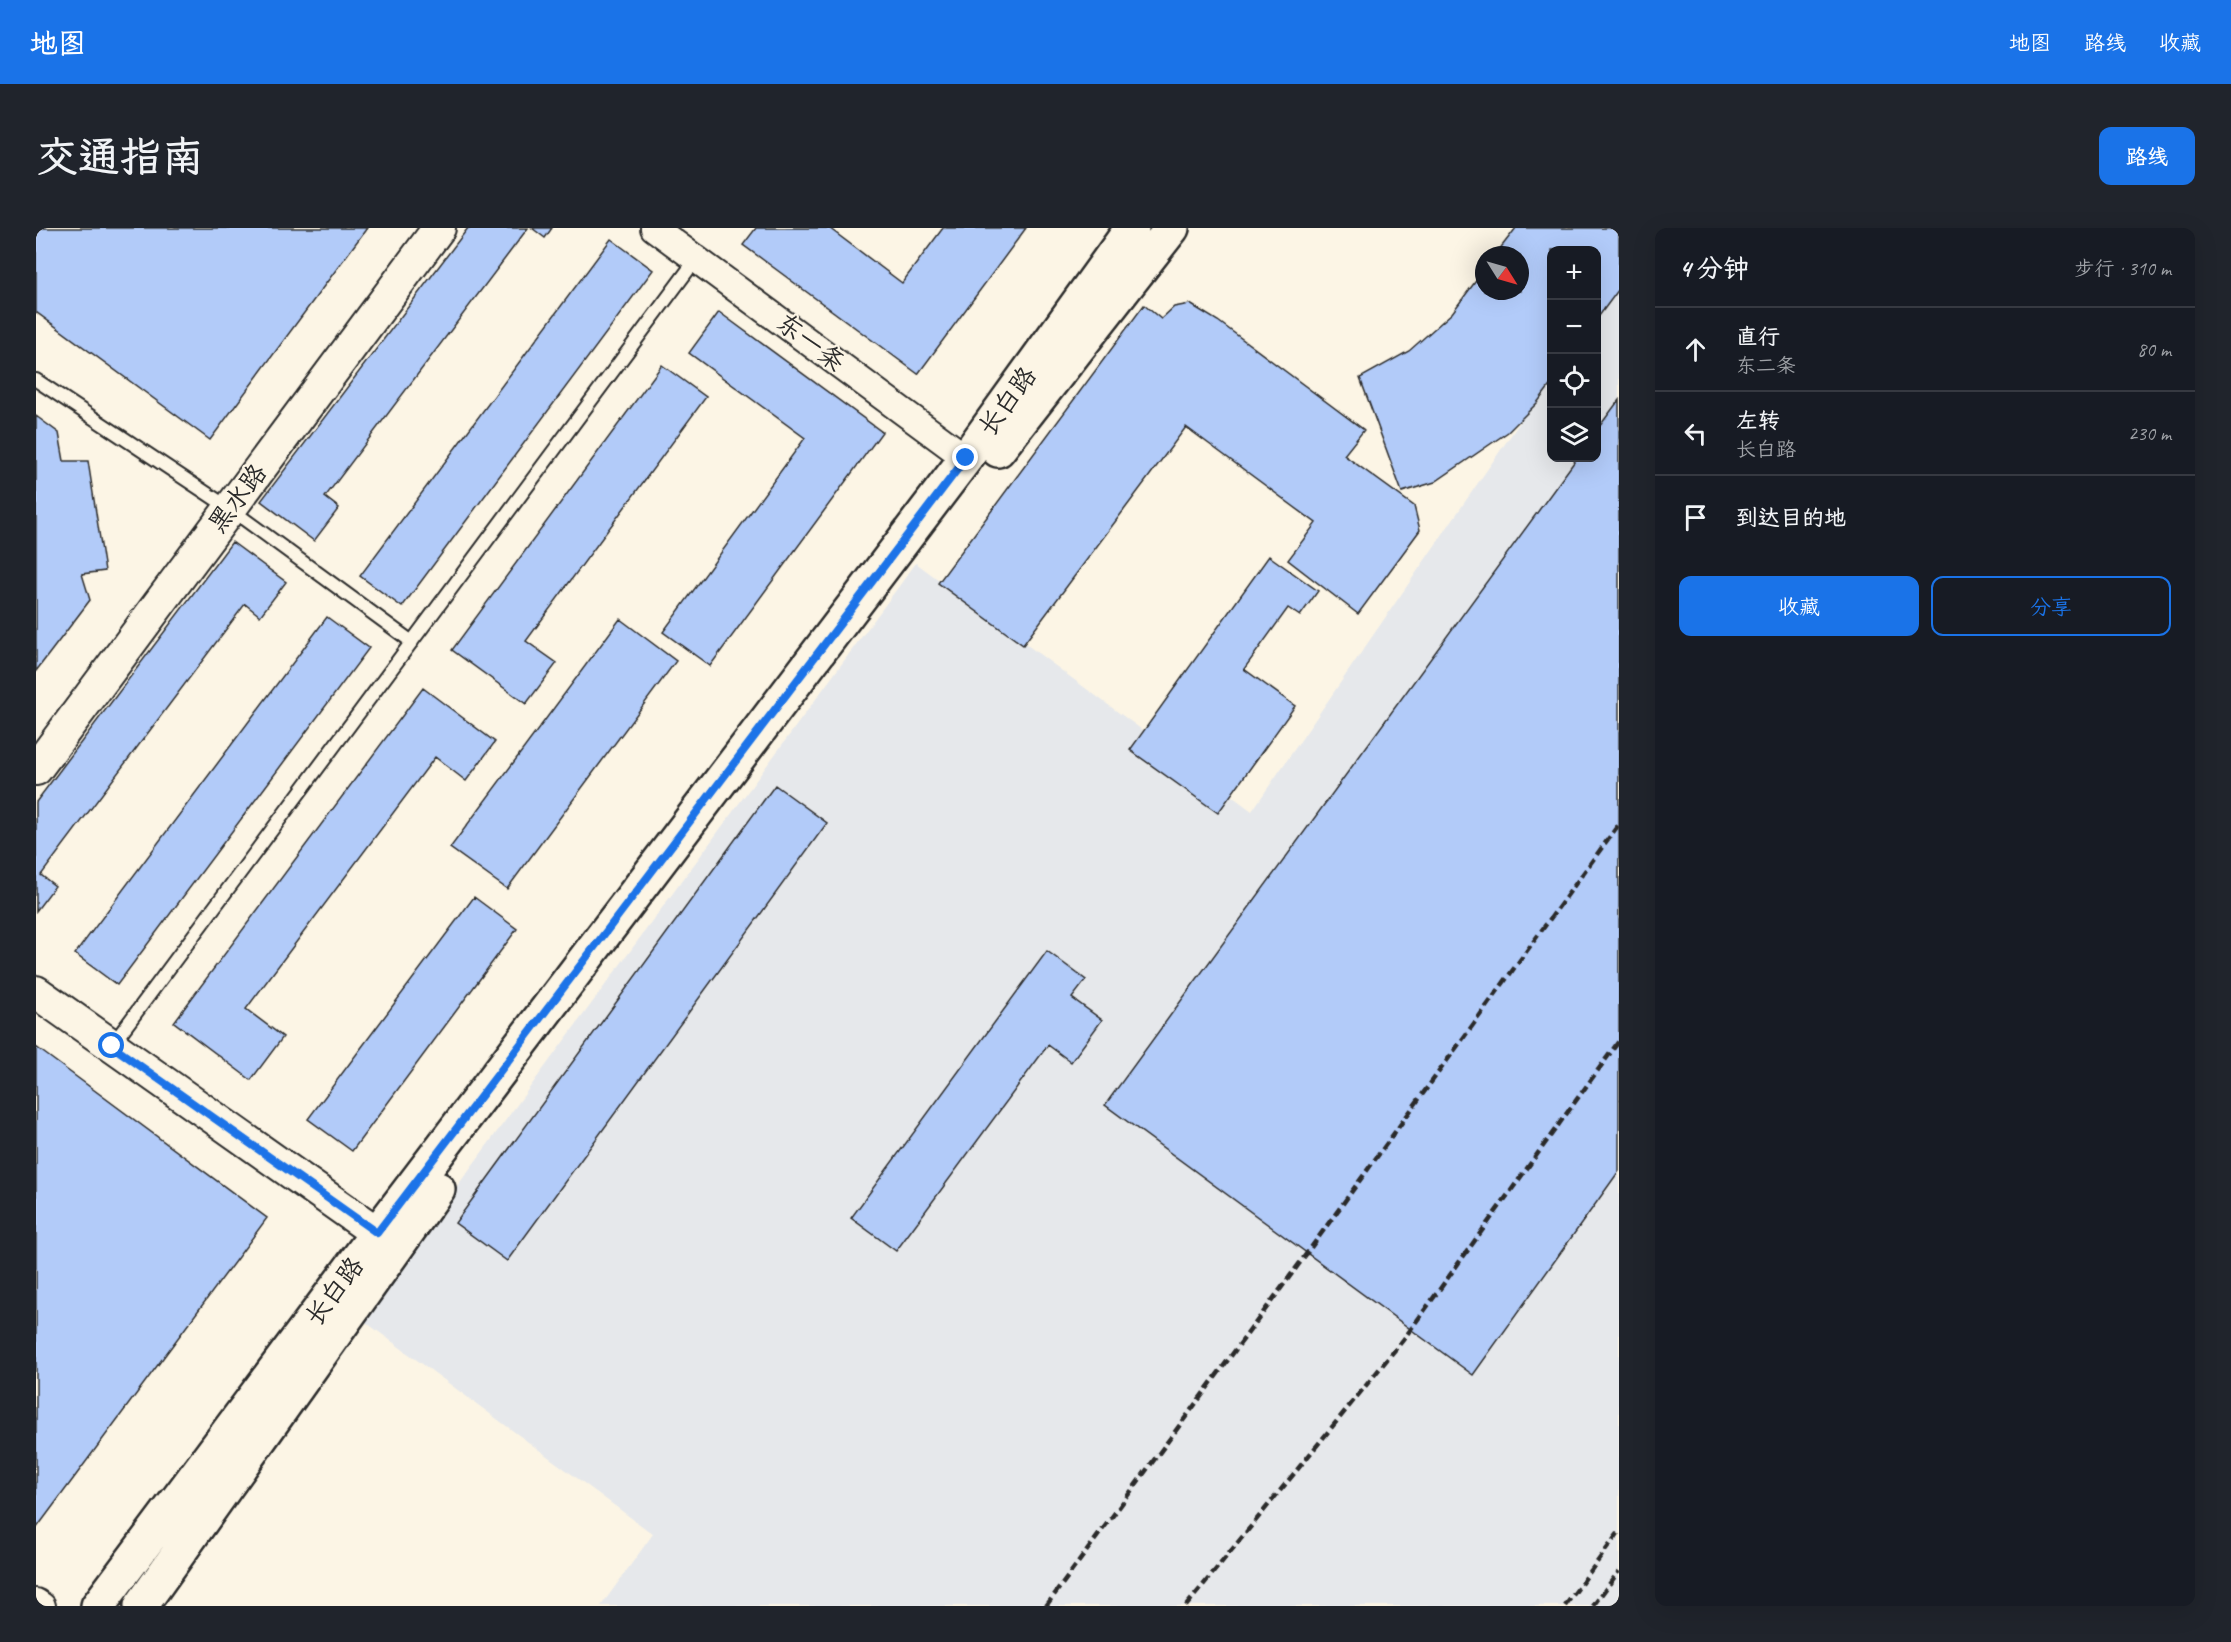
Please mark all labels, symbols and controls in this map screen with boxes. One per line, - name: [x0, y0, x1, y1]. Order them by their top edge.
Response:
- text: 地图: [30, 26, 86, 61]
- text: 地图: [2009, 30, 2051, 56]
- text: 路线: [2084, 30, 2126, 56]
- text: 收藏: [2159, 30, 2201, 56]
- button: 路线: [2099, 127, 2195, 185]
- text: 交通指南: [36, 131, 204, 184]
- north arrow: [1475, 246, 1529, 300]
- map controls: [1547, 246, 1601, 462]
- button: +: [1547, 246, 1601, 300]
- text: 4 分钟: [1679, 252, 1749, 285]
- text: 步行 · 310 m: [2075, 256, 2171, 281]
- button: −: [1547, 300, 1601, 354]
- street label: 东一条: [770, 306, 852, 379]
- text: 直行: [1736, 323, 1780, 351]
- icon: ahead: [1679, 333, 1712, 366]
- text: 80 m: [2137, 337, 2171, 362]
- text: 东二条: [1736, 353, 1796, 378]
- button: locate: [1547, 354, 1601, 408]
- street label: 长白路: [971, 360, 1044, 443]
- text: 左转: [1736, 407, 1780, 435]
- button: layers: [1547, 408, 1601, 462]
- icon: left: [1679, 417, 1712, 450]
- text: 230 m: [2128, 421, 2171, 446]
- text: 长白路: [1736, 437, 1796, 462]
- route end: [952, 444, 978, 470]
- street label: 黑水路: [201, 457, 274, 539]
- icon: arrive: [1679, 501, 1712, 534]
- text: 到达目的地: [1736, 504, 1846, 532]
- button: 收藏: [1679, 576, 1919, 636]
- button: 分享: [1931, 576, 2171, 636]
- route start: [98, 1032, 124, 1058]
- street label: 长白路: [298, 1250, 371, 1332]

